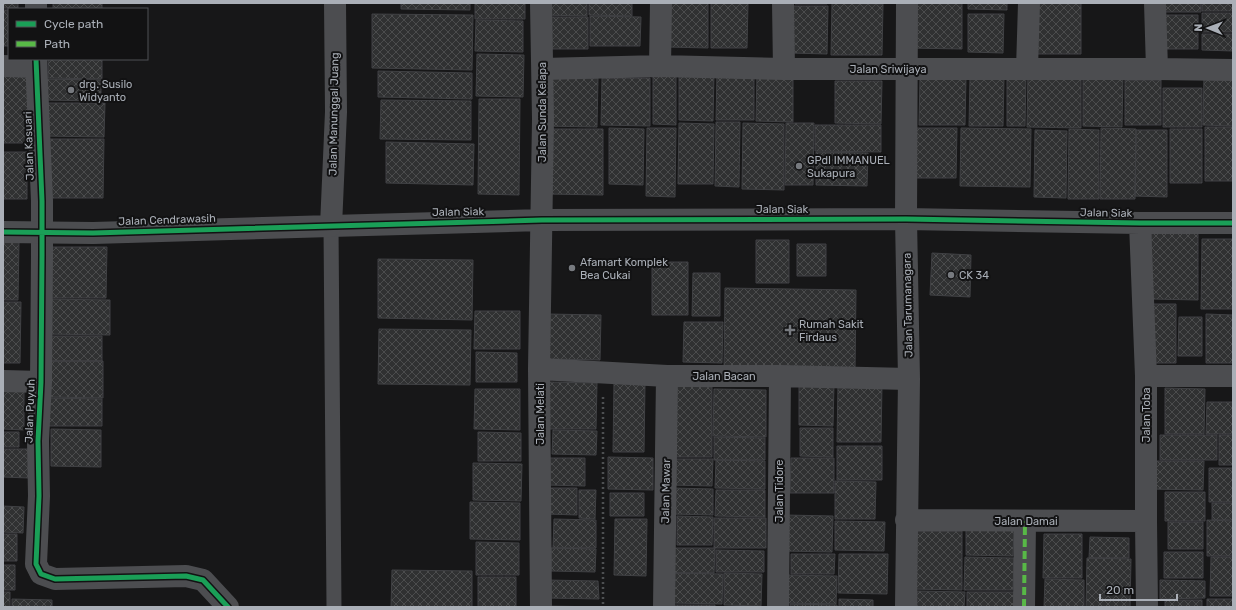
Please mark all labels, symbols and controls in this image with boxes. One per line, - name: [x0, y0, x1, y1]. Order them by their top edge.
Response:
- legend: [8, 8, 148, 60]
- north arrow: [1188, 8, 1228, 48]
- text: Cycle path: [44, 17, 103, 31]
- text: N: [1192, 24, 1205, 32]
- text: Path: [44, 37, 70, 51]
- street label: Jalan Manunggal Juang: [326, 52, 342, 176]
- street label: Jalan Sunda Kelapa: [536, 62, 549, 162]
- street label: Jalan Sriwijaya: [850, 63, 926, 76]
- place label: drg. Susilo Widyanto: [79, 78, 132, 104]
- marker: drg. Susilo Widyanto: [66, 85, 76, 95]
- street label: Jalan Kasuari: [21, 111, 37, 181]
- place label: GPdI IMMANUEL Sukapura: [807, 154, 890, 180]
- marker: GPdI IMMANUEL Sukapura: [794, 161, 804, 171]
- street label: Jalan Siak: [756, 203, 809, 216]
- street label: Jalan Siak: [432, 205, 485, 219]
- street label: Jalan Siak: [1080, 206, 1133, 220]
- street label: Jalan Cendrawasih: [118, 212, 216, 228]
- street label: Jalan Tarumanagara: [901, 253, 915, 357]
- place label: Afamart Komplek Bea Cukai: [580, 256, 668, 282]
- marker: Afamart Komplek Bea Cukai: [567, 263, 577, 273]
- place label: CK 34: [959, 269, 989, 282]
- marker: CK 34: [946, 270, 956, 280]
- place label: Rumah Sakit Firdaus: [799, 318, 864, 344]
- marker: Rumah Sakit Firdaus: [784, 324, 796, 336]
- street label: Jalan Bacan: [692, 370, 756, 383]
- street label: Jalan Puyuh: [22, 379, 38, 443]
- street label: Jalan Melati: [534, 383, 547, 445]
- street label: Jalan Toba: [1140, 387, 1153, 443]
- street label: Jalan Mawar: [659, 458, 673, 524]
- street label: Jalan Tidore: [773, 460, 786, 522]
- street label: Jalan Damai: [994, 515, 1058, 528]
- scale bar: [1100, 576, 1177, 602]
- text: 20 m: [1106, 583, 1134, 597]

